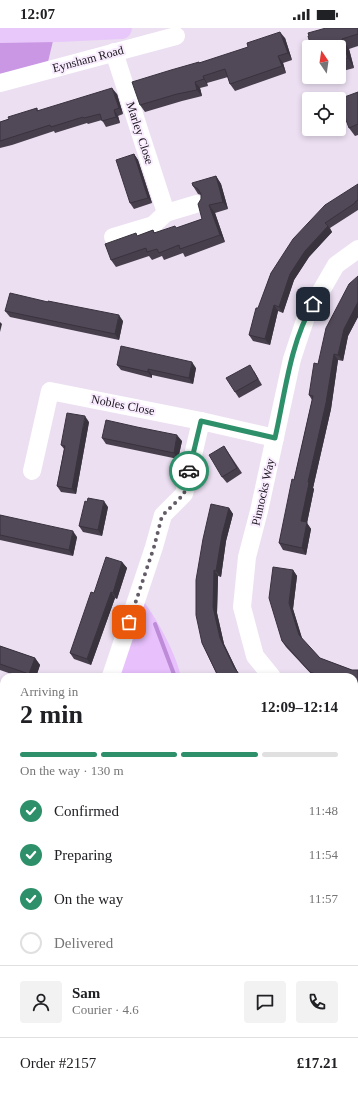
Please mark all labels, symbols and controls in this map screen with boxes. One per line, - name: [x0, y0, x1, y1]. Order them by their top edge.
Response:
- text: 12:07: [20, 6, 55, 22]
- north arrow: [302, 40, 346, 84]
- map controls: [302, 40, 346, 136]
- street label: Eynsham Road: [51, 43, 125, 75]
- button: locate: [302, 92, 346, 136]
- street label: Marley Close: [123, 100, 157, 166]
- pin: [296, 287, 330, 321]
- icon: home: [302, 293, 324, 315]
- street label: Nobles Close: [90, 392, 156, 418]
- courier: [169, 451, 209, 491]
- street label: Pinnocks Way: [248, 457, 278, 527]
- icon: car: [178, 460, 200, 482]
- pin: [112, 605, 146, 639]
- icon: bag: [118, 611, 140, 633]
- text: Arriving in: [20, 684, 78, 699]
- text: 12:09–12:14: [261, 699, 338, 715]
- text: 2 min: [20, 700, 83, 729]
- text: On the way · 130 m: [20, 763, 124, 778]
- icon: check: [20, 800, 42, 822]
- text: Confirmed: [54, 803, 119, 819]
- text: 11:48: [309, 803, 338, 818]
- icon: check: [20, 844, 42, 866]
- text: Preparing: [54, 847, 112, 863]
- text: 11:54: [309, 847, 338, 862]
- icon: check: [20, 888, 42, 910]
- text: On the way: [54, 891, 123, 907]
- text: 11:57: [309, 891, 338, 906]
- text: Delivered: [54, 935, 113, 951]
- button: person: [20, 981, 62, 1023]
- button: chat: [244, 981, 286, 1023]
- button: phone: [296, 981, 338, 1023]
- text: Sam: [72, 985, 100, 1001]
- text: Courier · 4.6: [72, 1002, 139, 1017]
- text: Order #2157: [20, 1055, 96, 1071]
- text: £17.21: [297, 1055, 338, 1071]

